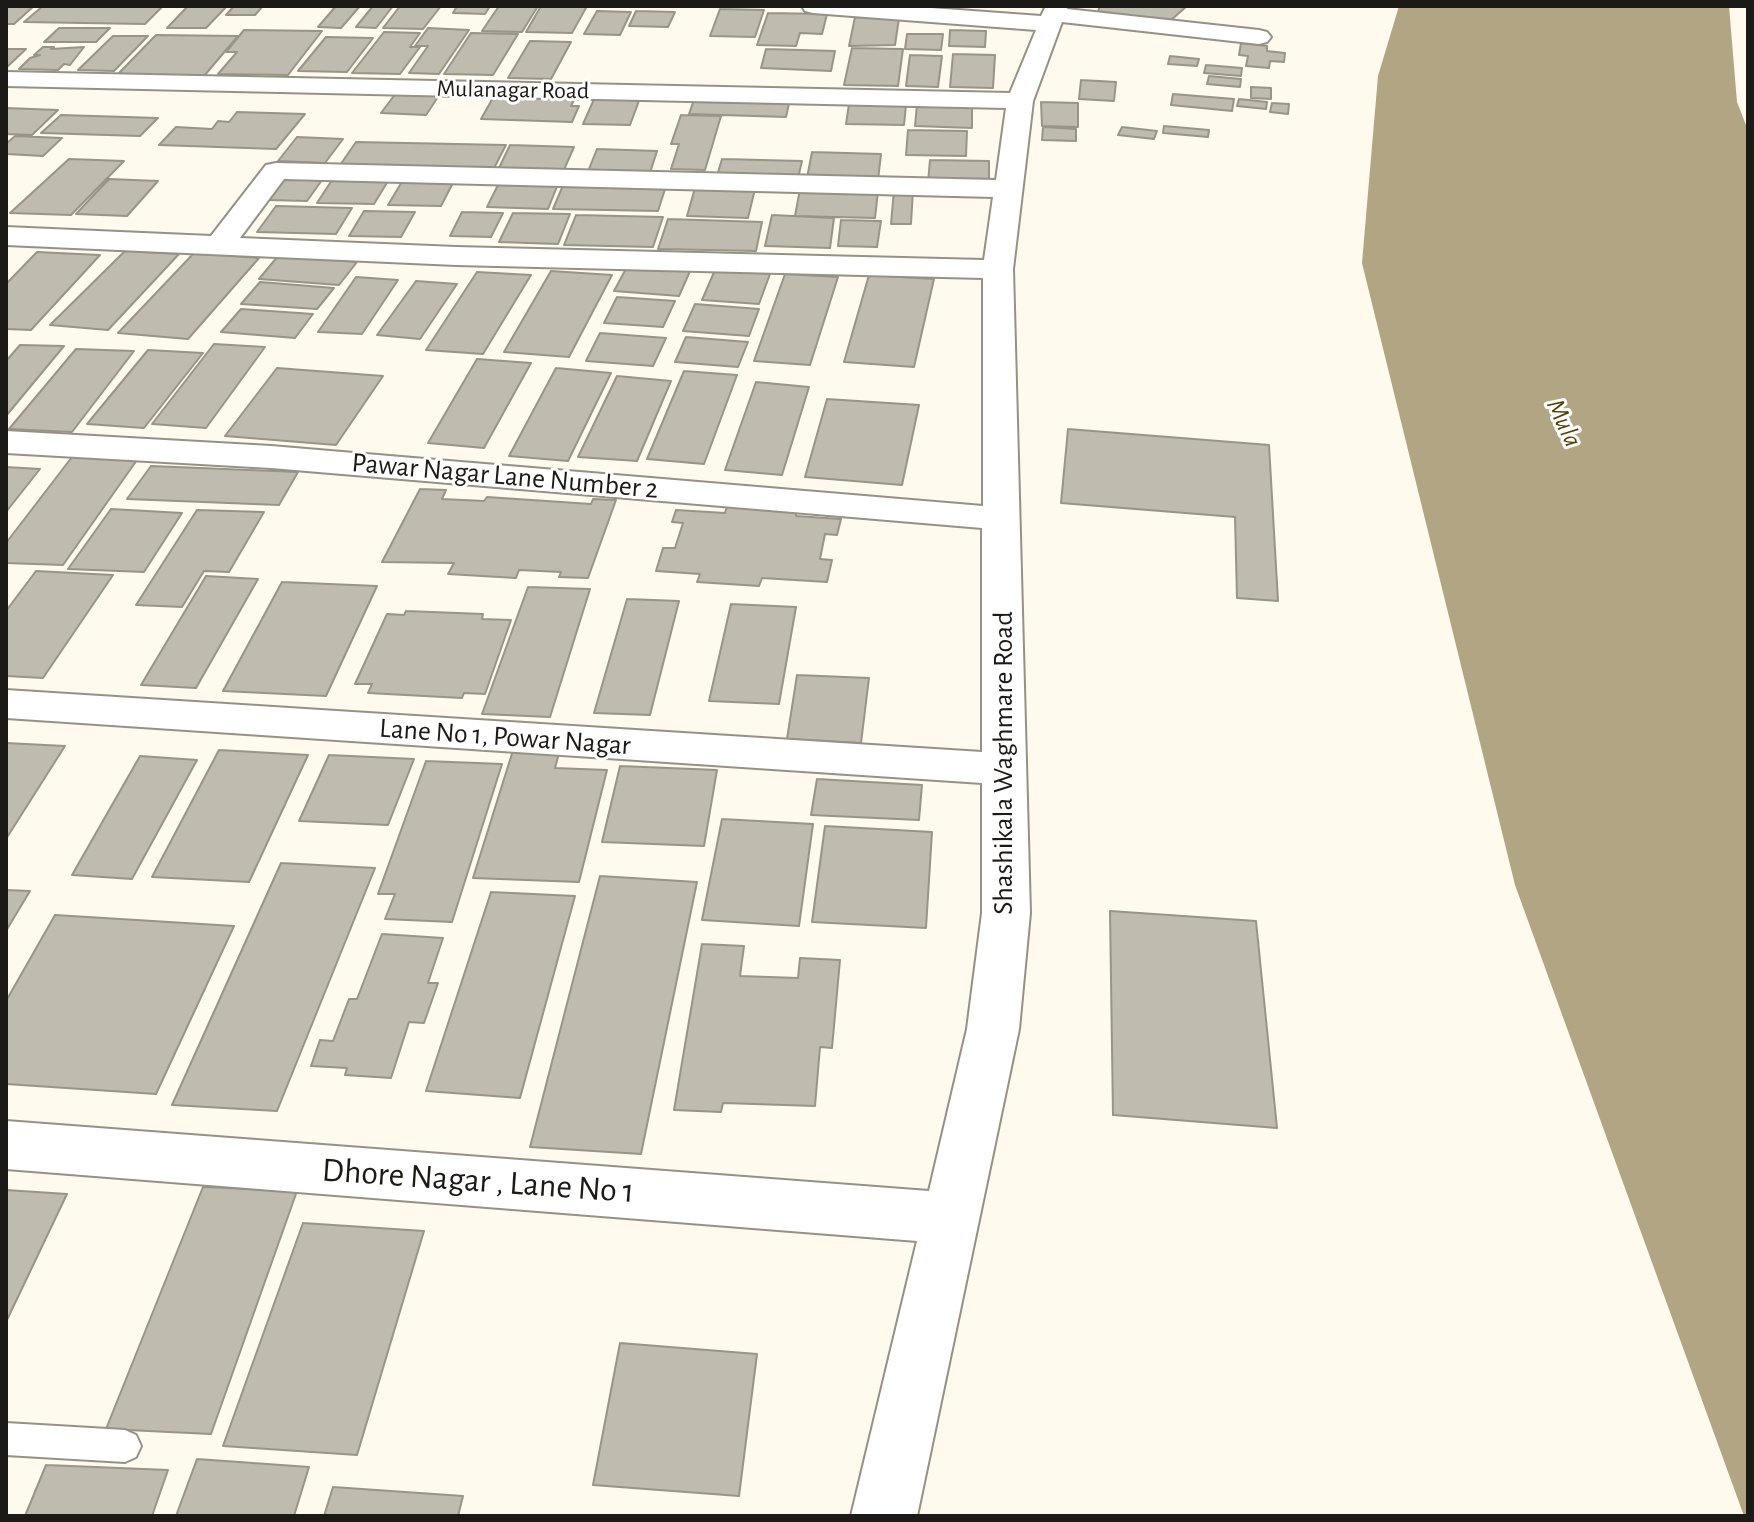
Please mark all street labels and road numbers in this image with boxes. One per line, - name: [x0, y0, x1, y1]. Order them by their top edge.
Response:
- street label: Mulanagar Road: [436, 74, 590, 106]
- street label: Pawar Nagar Lane Number 2: [350, 446, 660, 506]
- street label: Shashikala Waghmare Road: [987, 611, 1021, 915]
- street label: Lane No 1, Powar Nagar: [378, 711, 632, 763]
- street label: Dhore Nagar , Lane No 1: [321, 1150, 635, 1212]

